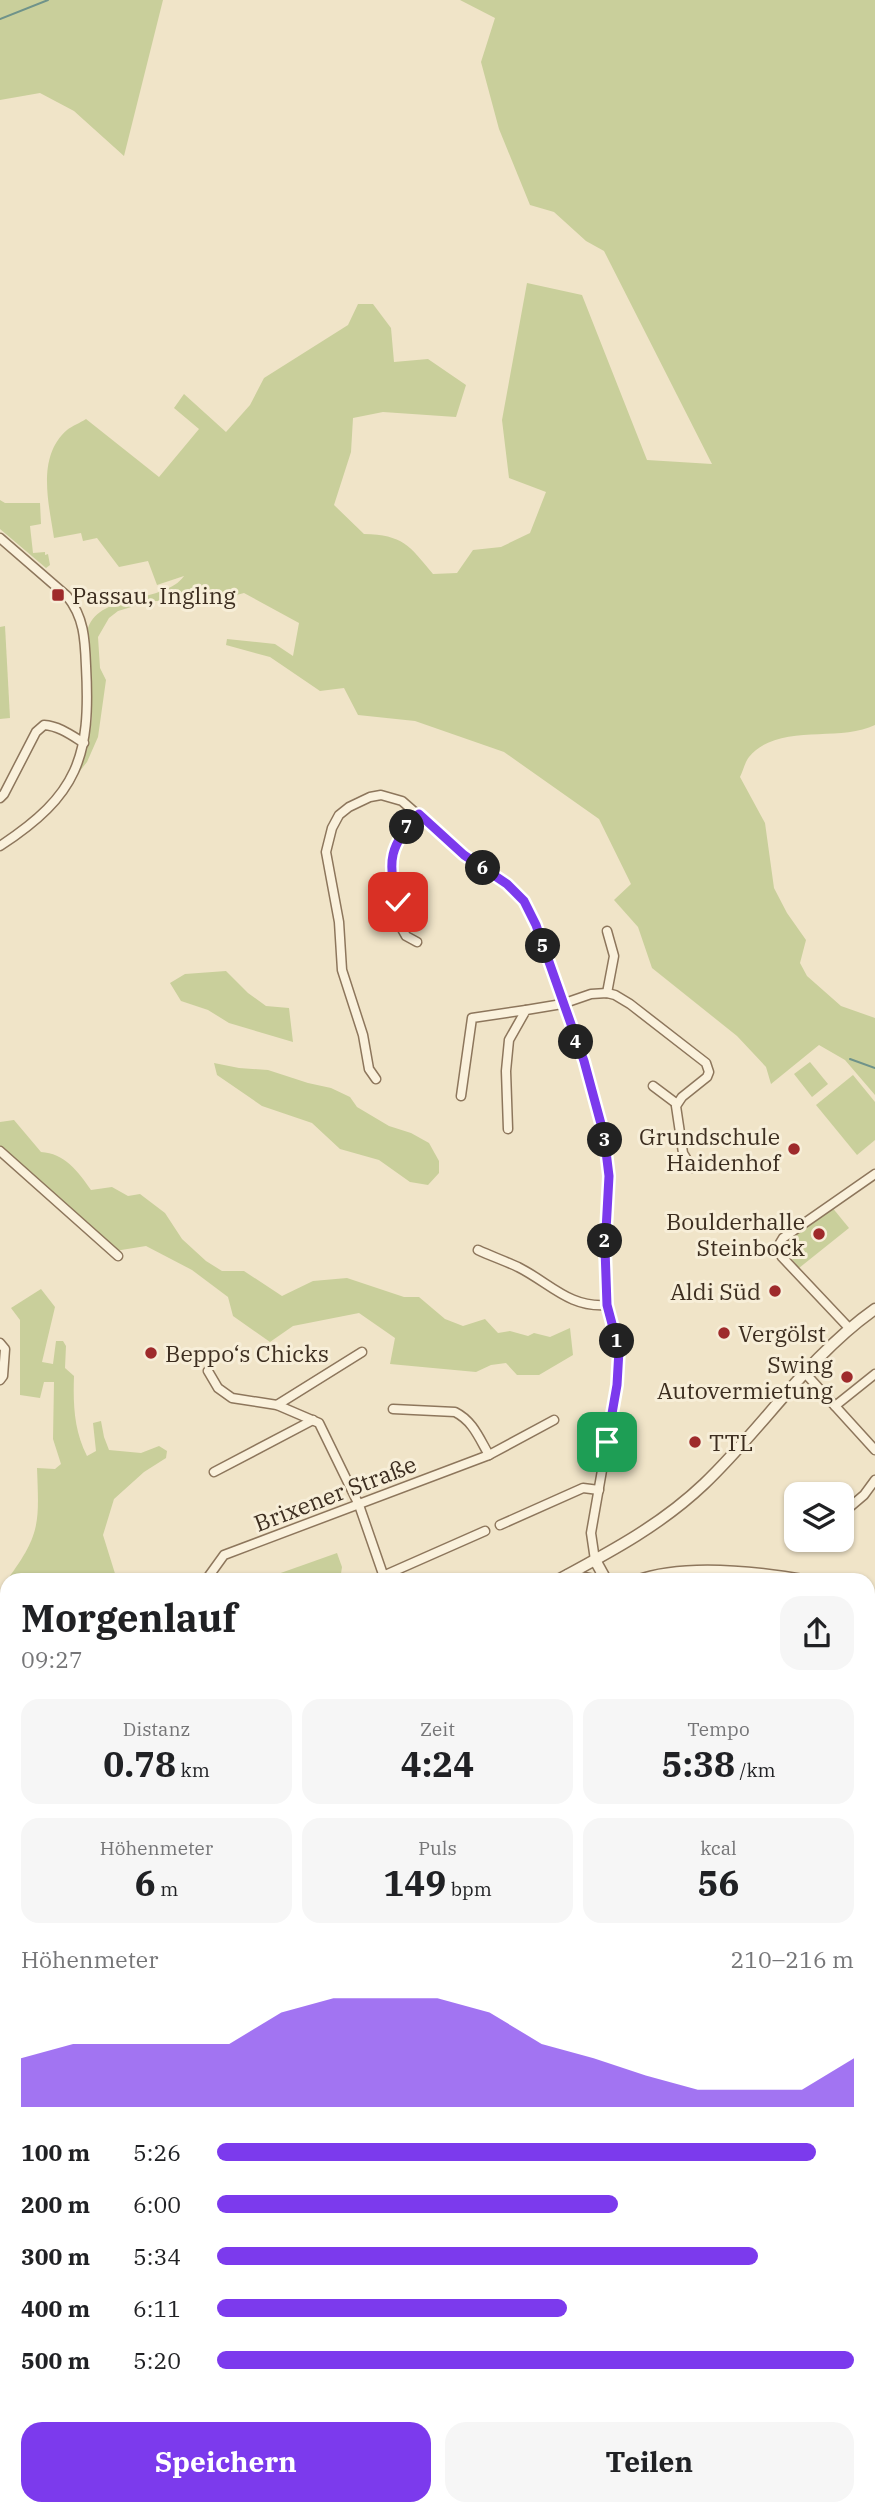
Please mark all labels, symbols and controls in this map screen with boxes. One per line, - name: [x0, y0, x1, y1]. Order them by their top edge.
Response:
- place label: Passau, Ingling: [72, 580, 236, 610]
- marker: Passau, Ingling: [50, 587, 66, 603]
- pin: 7: [390, 810, 424, 844]
- text: 7: [401, 814, 412, 838]
- pin: 6: [466, 850, 500, 886]
- text: 6: [477, 855, 488, 879]
- pin: [368, 872, 428, 932]
- icon: check: [379, 883, 417, 921]
- pin: 5: [526, 928, 560, 964]
- text: 5: [537, 933, 548, 957]
- pin: 4: [558, 1024, 594, 1060]
- text: 4: [570, 1029, 581, 1053]
- place label: Grundschule Haidenhof: [639, 1121, 782, 1177]
- pin: 3: [588, 1122, 622, 1158]
- text: 3: [599, 1127, 610, 1151]
- marker: Grundschule Haidenhof: [786, 1141, 802, 1157]
- place label: Boulderhalle Steinbock: [666, 1206, 806, 1262]
- pin: 2: [588, 1224, 622, 1258]
- marker: Boulderhalle Steinbock: [811, 1226, 827, 1242]
- text: 2: [599, 1228, 610, 1252]
- place label: Aldi Süd: [670, 1276, 761, 1306]
- marker: Aldi Süd: [767, 1283, 783, 1299]
- place label: Vergölst: [738, 1318, 826, 1348]
- pin: 1: [600, 1324, 634, 1358]
- marker: Vergölst: [716, 1325, 732, 1341]
- text: 1: [611, 1328, 622, 1352]
- place label: Beppo‘s Chicks: [165, 1338, 329, 1368]
- marker: Beppo‘s Chicks: [143, 1345, 159, 1361]
- place label: Swing Autovermietung: [657, 1349, 833, 1405]
- marker: Swing Autovermietung: [839, 1369, 855, 1385]
- pin: [577, 1412, 637, 1472]
- icon: arrive: [588, 1423, 626, 1461]
- place label: TTL: [709, 1427, 753, 1457]
- marker: TTL: [687, 1434, 703, 1450]
- street label: Brixener Straße: [249, 1448, 421, 1538]
- map controls: [784, 1482, 854, 1552]
- button: layers: [784, 1482, 854, 1552]
- text: Morgenlauf: [21, 1593, 237, 1642]
- button: share: [780, 1596, 854, 1670]
- text: 09:27: [21, 1644, 83, 1674]
- text: Distanz: [123, 1717, 190, 1741]
- text: Zeit: [420, 1717, 455, 1741]
- text: Tempo: [687, 1717, 750, 1741]
- text: 0.78: [103, 1741, 176, 1787]
- text: 4:24: [401, 1741, 474, 1787]
- text: 5:38: [661, 1741, 735, 1787]
- text: km: [176, 1758, 210, 1782]
- text: /km: [735, 1758, 776, 1782]
- text: Höhenmeter: [100, 1836, 213, 1860]
- text: Puls: [418, 1836, 457, 1860]
- text: kcal: [700, 1836, 737, 1860]
- text: 6: [135, 1860, 156, 1906]
- text: 149: [383, 1860, 446, 1906]
- text: 56: [697, 1860, 740, 1906]
- text: m: [156, 1877, 178, 1901]
- text: bpm: [446, 1877, 492, 1901]
- text: Höhenmeter: [21, 1944, 158, 1974]
- text: 210–216 m: [730, 1944, 854, 1974]
- text: 100 m: [21, 2137, 90, 2167]
- text: 5:26: [133, 2137, 181, 2167]
- text: 200 m: [21, 2189, 90, 2219]
- text: 6:00: [133, 2189, 181, 2219]
- text: 300 m: [21, 2241, 90, 2271]
- text: 5:34: [133, 2241, 181, 2271]
- text: 400 m: [21, 2293, 90, 2323]
- text: 6:11: [133, 2293, 181, 2323]
- text: 500 m: [21, 2345, 90, 2375]
- text: 5:20: [133, 2345, 181, 2375]
- button: Speichern: [21, 2422, 431, 2502]
- button: Teilen: [445, 2422, 854, 2502]

